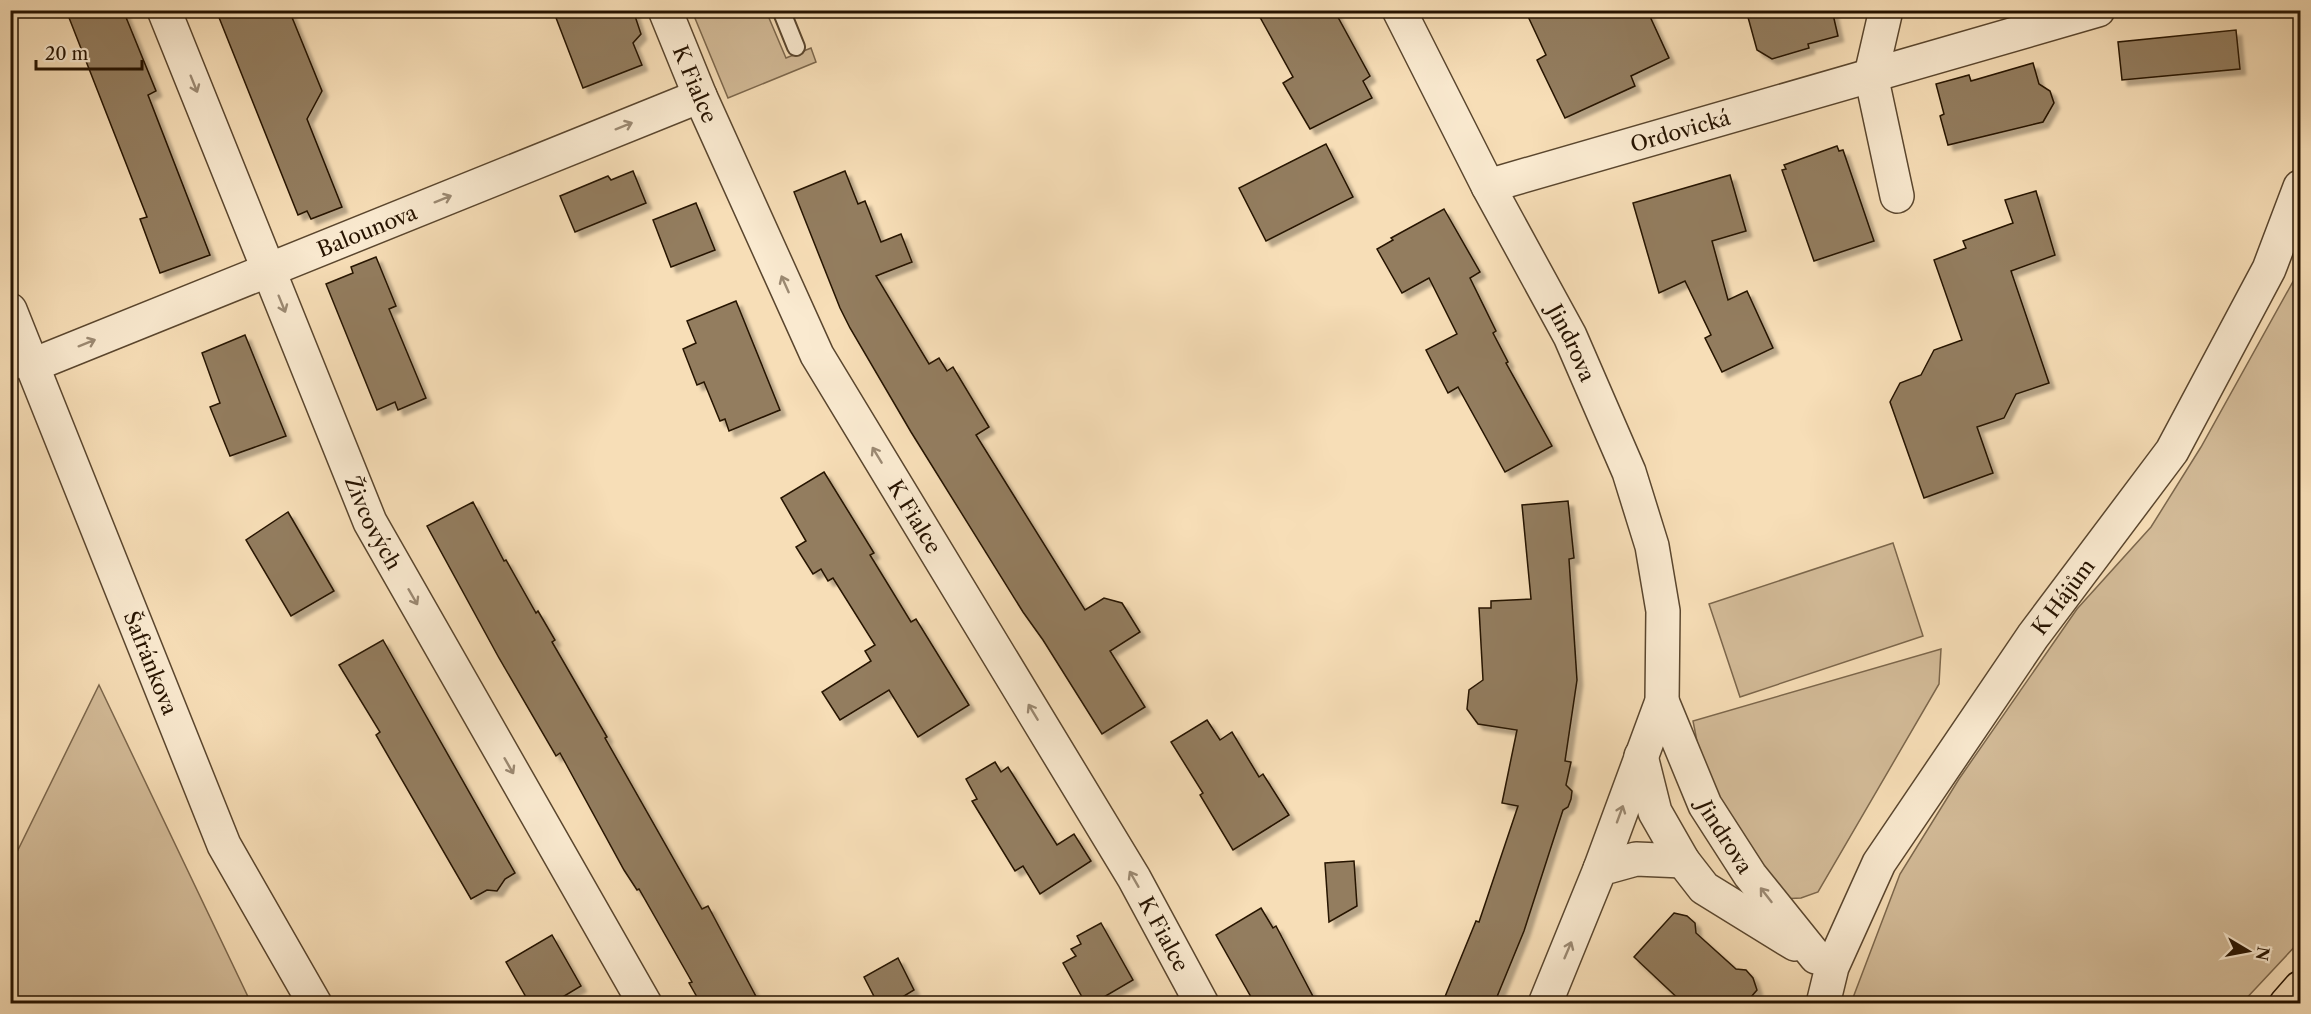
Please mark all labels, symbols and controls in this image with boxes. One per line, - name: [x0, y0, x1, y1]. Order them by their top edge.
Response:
- scale bar: [36, 33, 142, 71]
- street label: K Fialce: [668, 42, 723, 127]
- text: 20 m: [45, 43, 89, 65]
- one-way arrow: [189, 74, 200, 93]
- street label: Ordovická: [1627, 104, 1734, 157]
- one-way arrow: [614, 120, 633, 131]
- one-way arrow: [433, 193, 452, 204]
- street label: Balounova: [313, 199, 421, 262]
- one-way arrow: [778, 275, 789, 293]
- one-way arrow: [277, 294, 288, 313]
- street label: Jindrova: [1541, 297, 1601, 386]
- one-way arrow: [77, 337, 96, 348]
- one-way arrow: [871, 447, 883, 464]
- street label: Živcových: [340, 472, 407, 574]
- street label: K Fialce: [883, 475, 947, 558]
- street label: K Hájům: [2026, 553, 2100, 639]
- one-way arrow: [408, 587, 419, 605]
- street label: Šafránkova: [119, 607, 183, 719]
- one-way arrow: [1026, 704, 1038, 721]
- one-way arrow: [504, 757, 516, 774]
- street label: Jindrova: [1691, 794, 1759, 879]
- one-way arrow: [1615, 806, 1626, 824]
- one-way arrow: [1127, 871, 1139, 888]
- one-way arrow: [1760, 887, 1773, 903]
- street label: K Fialce: [1134, 892, 1194, 976]
- north arrow: [2218, 921, 2278, 981]
- one-way arrow: [1563, 941, 1574, 959]
- text: N: [2252, 945, 2274, 962]

